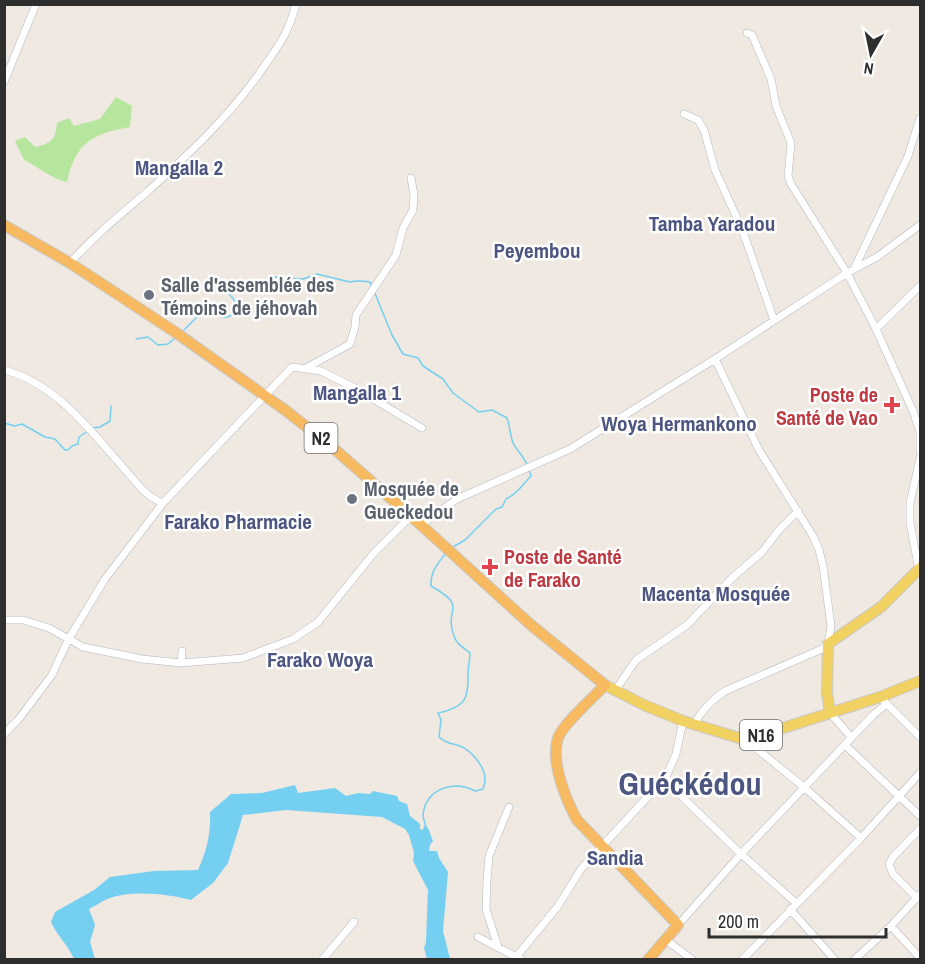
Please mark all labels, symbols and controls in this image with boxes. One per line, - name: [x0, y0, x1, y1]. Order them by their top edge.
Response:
- north arrow: [841, 24, 901, 84]
- text: N: [862, 57, 875, 80]
- district label: Mangalla 2: [135, 153, 223, 182]
- district label: Tamba Yaradou: [649, 209, 775, 238]
- district label: Peyembou: [493, 236, 581, 265]
- place label: Salle d'assemblée des Témoins de jéhovah: [161, 271, 334, 321]
- marker: Salle d'assemblée des Témoins de jéhovah: [142, 288, 156, 302]
- district label: Mangalla 1: [313, 378, 401, 407]
- place label: Poste de Santé de Vao: [776, 381, 878, 431]
- marker: Poste de Santé de Vao: [883, 396, 901, 414]
- district label: Woya Hermankono: [601, 409, 757, 438]
- road number: N2: [304, 423, 338, 453]
- place label: Mosquée de Gueckedou: [364, 475, 459, 525]
- marker: Mosquée de Gueckedou: [345, 492, 359, 506]
- district label: Farako Pharmacie: [164, 507, 312, 536]
- place label: Poste de Santé de Farako: [504, 543, 622, 593]
- marker: Poste de Santé de Farako: [481, 558, 499, 576]
- district label: Macenta Mosquée: [642, 579, 790, 608]
- district label: Farako Woya: [267, 645, 373, 674]
- road number: N16: [740, 720, 782, 750]
- district label: Guéckédou: [619, 762, 761, 805]
- district label: Sandia: [587, 843, 644, 872]
- scale bar: [709, 901, 886, 939]
- text: 200 m: [718, 909, 759, 934]

